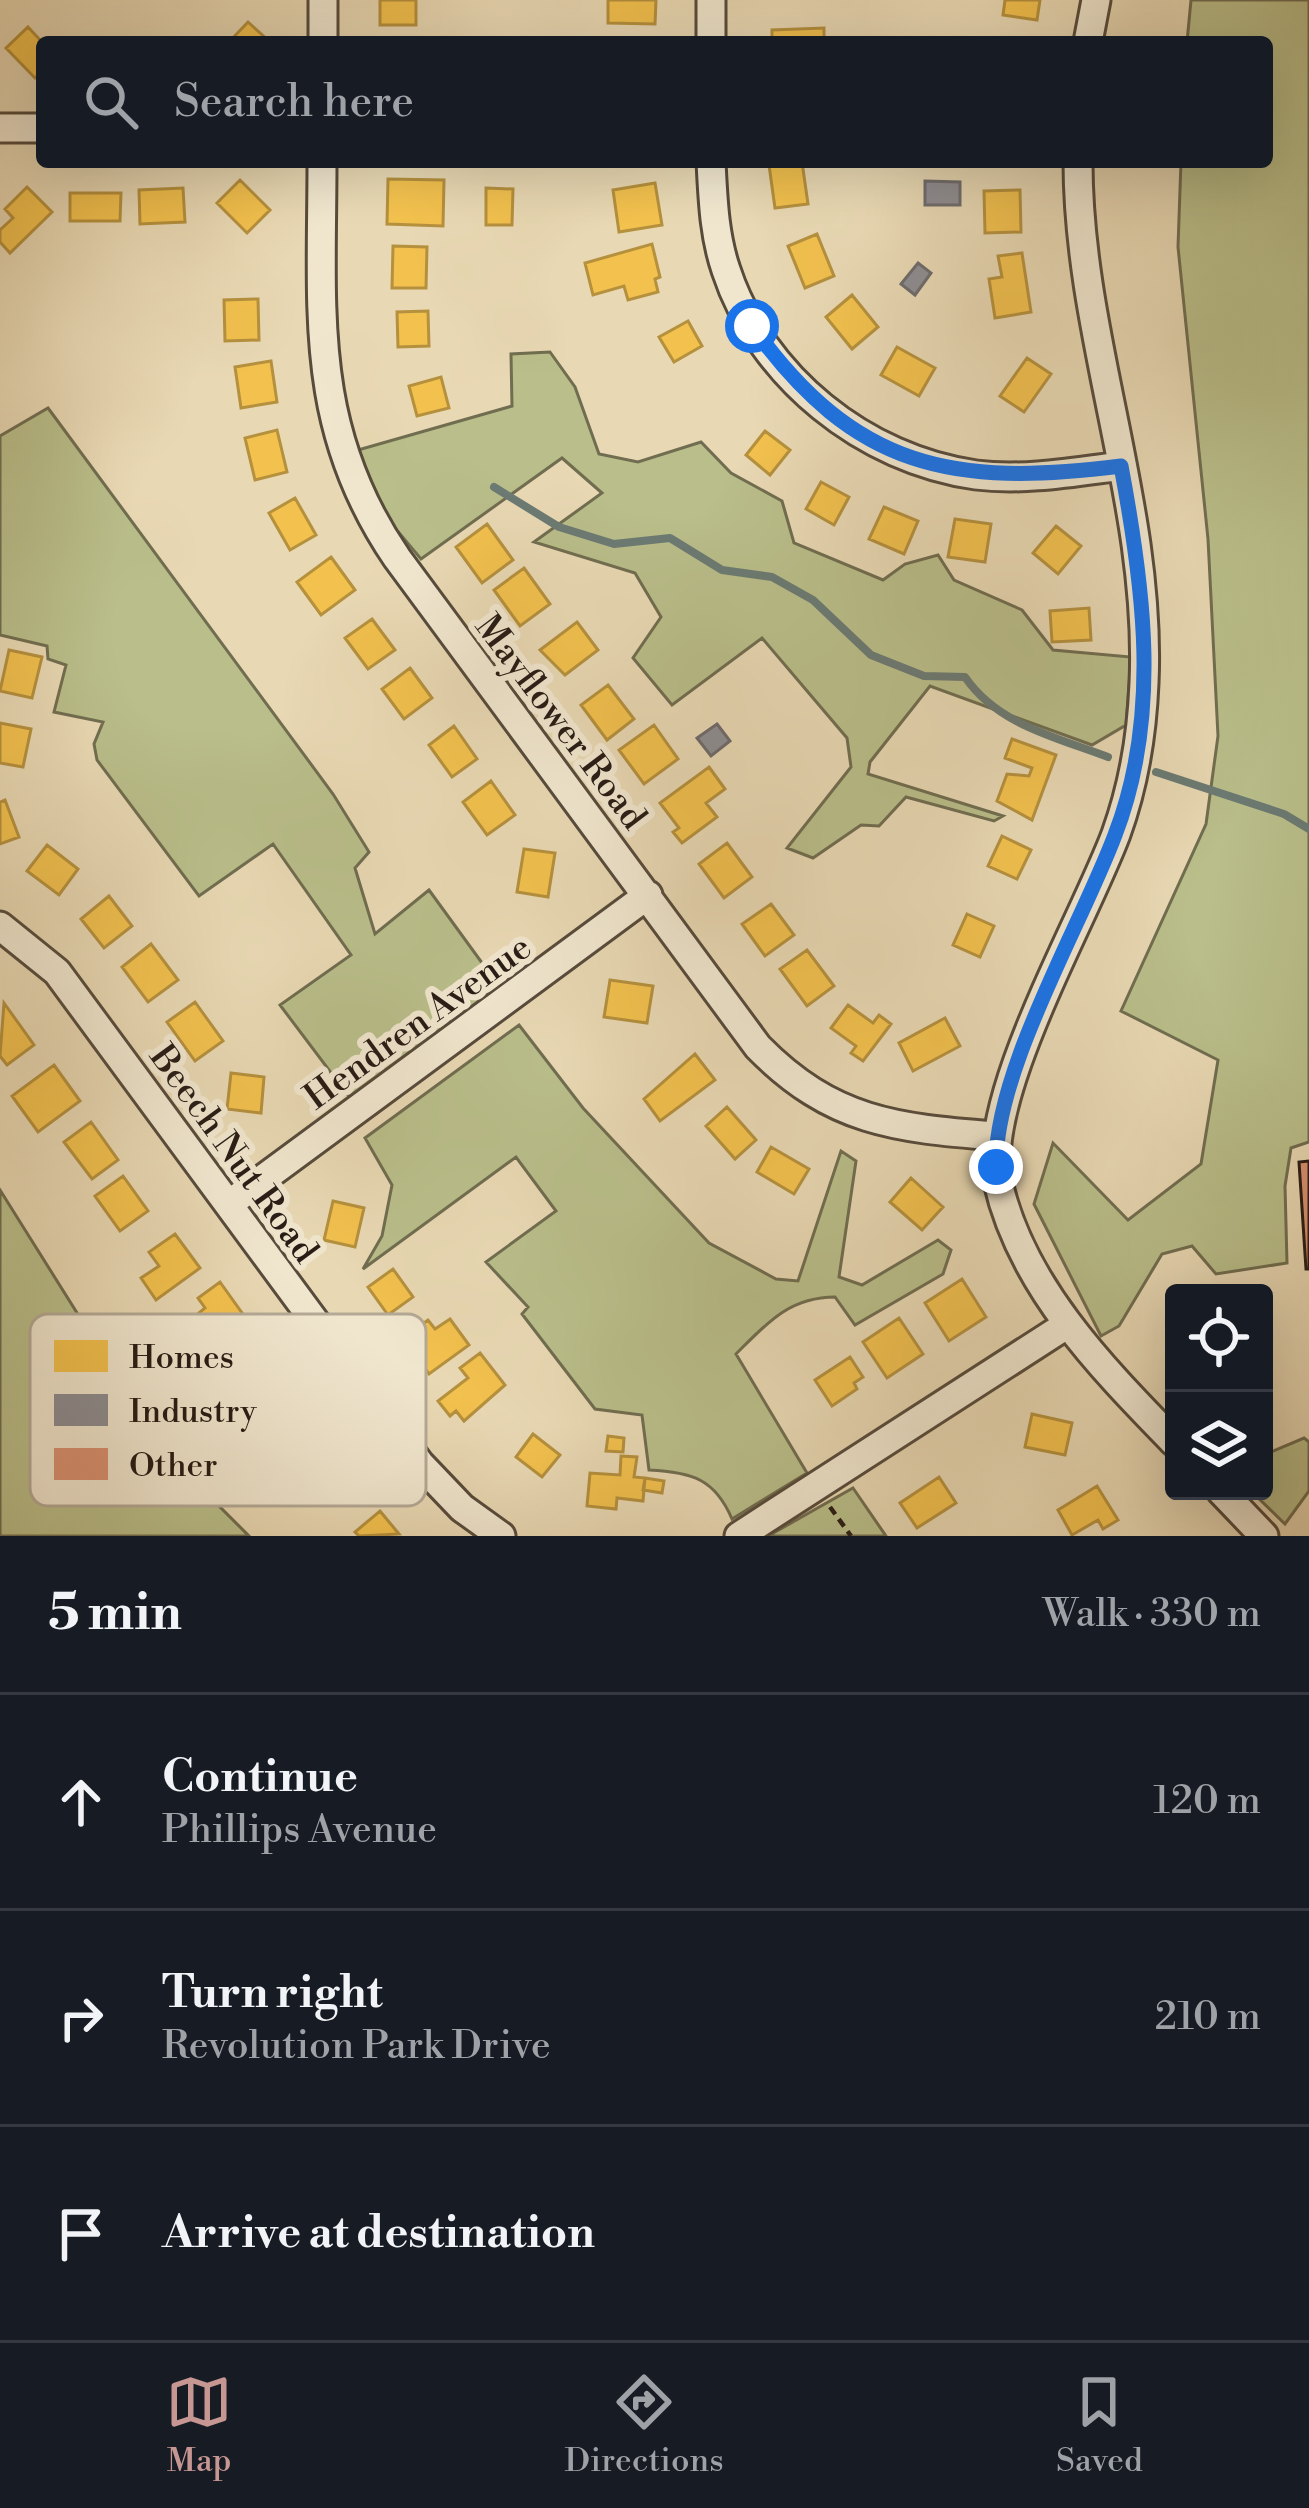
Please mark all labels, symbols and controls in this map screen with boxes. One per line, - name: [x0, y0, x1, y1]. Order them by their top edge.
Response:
- search box: [36, 36, 1273, 168]
- icon: search: [78, 69, 144, 135]
- text: Search here: [174, 74, 414, 131]
- route start: [725, 299, 779, 353]
- street label: Mayflower Road: [464, 606, 656, 839]
- street label: Hendren Avenue: [296, 925, 541, 1121]
- street label: Beech Nut Road: [138, 1036, 328, 1273]
- route end: [969, 1140, 1023, 1194]
- map controls: [1165, 1284, 1273, 1500]
- button: locate: [1165, 1284, 1273, 1392]
- legend: [30, 1314, 426, 1506]
- text: Homes: [129, 1338, 234, 1379]
- text: Industry: [129, 1392, 258, 1433]
- button: layers: [1165, 1392, 1273, 1500]
- text: Other: [129, 1446, 217, 1487]
- text: 5 min: [48, 1582, 182, 1646]
- text: Walk · 330 m: [1043, 1590, 1261, 1639]
- text: Continue: [162, 1749, 358, 1806]
- icon: ahead: [48, 1769, 114, 1835]
- text: 120 m: [1153, 1777, 1261, 1826]
- text: Phillips Avenue: [162, 1806, 437, 1855]
- text: Turn right: [162, 1965, 383, 2022]
- icon: right: [48, 1985, 114, 2051]
- text: 210 m: [1155, 1993, 1261, 2042]
- text: Revolution Park Drive: [162, 2022, 551, 2071]
- icon: arrive: [48, 2201, 114, 2267]
- text: Arrive at destination: [162, 2205, 595, 2262]
- tab: Map: [166, 2369, 232, 2482]
- tab: Directions: [565, 2369, 724, 2482]
- tab: Saved: [1056, 2369, 1143, 2482]

